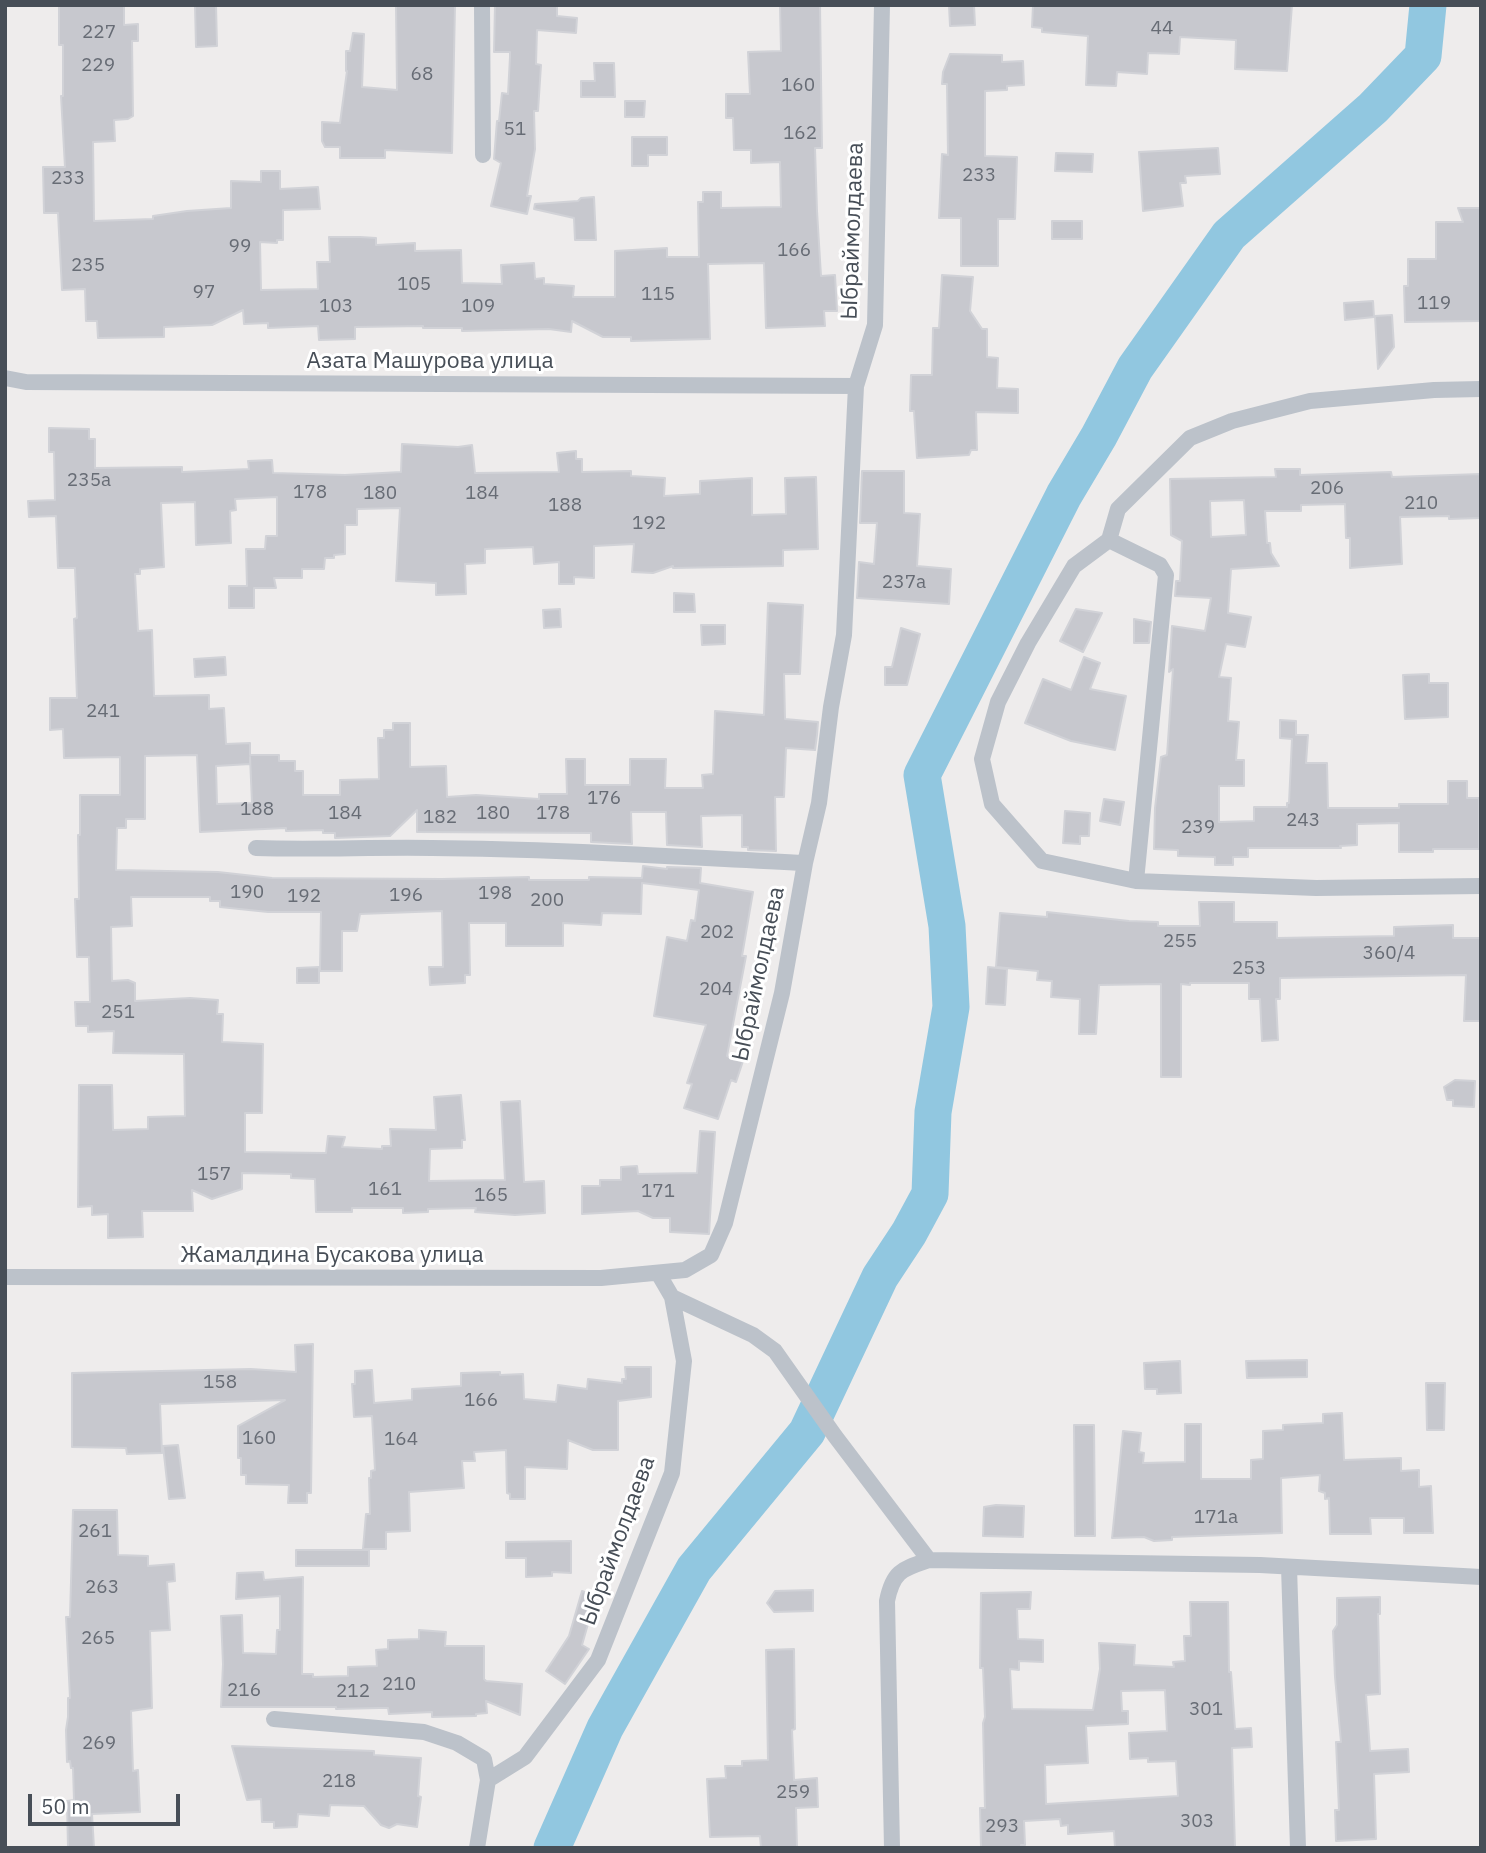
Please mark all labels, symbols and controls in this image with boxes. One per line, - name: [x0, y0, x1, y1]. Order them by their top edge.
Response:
- house number: 44: [1151, 18, 1173, 40]
- house number: 227: [82, 22, 116, 44]
- house number: 229: [81, 55, 115, 77]
- house number: 68: [411, 64, 433, 86]
- house number: 160: [781, 75, 815, 97]
- house number: 51: [504, 119, 526, 141]
- house number: 162: [783, 123, 817, 145]
- street label: Ыбраймолдаева: [836, 142, 870, 320]
- house number: 233: [962, 165, 996, 187]
- house number: 233: [51, 168, 85, 190]
- house number: 99: [229, 236, 251, 258]
- house number: 166: [777, 240, 811, 262]
- house number: 235: [71, 255, 105, 277]
- house number: 105: [397, 274, 431, 296]
- house number: 97: [193, 282, 215, 304]
- house number: 115: [641, 284, 675, 306]
- house number: 119: [1417, 293, 1451, 315]
- house number: 103: [319, 296, 353, 318]
- house number: 109: [461, 296, 495, 318]
- street label: Азата Машурова улица: [306, 347, 554, 375]
- house number: 235а: [67, 470, 111, 492]
- house number: 206: [1310, 478, 1344, 500]
- house number: 178: [293, 482, 327, 504]
- house number: 180: [363, 483, 397, 505]
- house number: 184: [465, 483, 499, 505]
- house number: 210: [1404, 493, 1438, 515]
- house number: 188: [548, 495, 582, 517]
- house number: 192: [632, 513, 666, 535]
- house number: 237а: [882, 572, 926, 594]
- house number: 241: [86, 701, 120, 723]
- house number: 176: [587, 788, 621, 810]
- house number: 188: [240, 799, 274, 821]
- house number: 184: [328, 803, 362, 825]
- house number: 180: [476, 803, 510, 825]
- house number: 178: [536, 803, 570, 825]
- house number: 182: [423, 807, 457, 829]
- house number: 243: [1286, 810, 1320, 832]
- house number: 239: [1181, 817, 1215, 839]
- house number: 190: [230, 882, 264, 904]
- house number: 198: [478, 883, 512, 905]
- street label: Ыбраймолдаева: [727, 884, 791, 1064]
- house number: 196: [389, 885, 423, 907]
- house number: 192: [287, 886, 321, 908]
- house number: 200: [530, 890, 564, 912]
- house number: 202: [700, 922, 734, 944]
- house number: 255: [1163, 931, 1197, 953]
- house number: 360/4: [1363, 943, 1415, 965]
- house number: 253: [1232, 958, 1266, 980]
- house number: 204: [699, 979, 733, 1001]
- house number: 251: [101, 1002, 135, 1024]
- house number: 157: [197, 1164, 231, 1186]
- house number: 161: [368, 1179, 402, 1201]
- house number: 171: [641, 1181, 675, 1203]
- house number: 165: [474, 1185, 508, 1207]
- street label: Жамалдина Бусакова улица: [180, 1241, 484, 1269]
- house number: 158: [203, 1372, 237, 1394]
- house number: 166: [464, 1390, 498, 1412]
- house number: 160: [242, 1428, 276, 1450]
- house number: 164: [384, 1429, 418, 1451]
- street label: Ыбраймолдаева: [575, 1453, 661, 1629]
- house number: 171а: [1194, 1507, 1238, 1529]
- house number: 261: [78, 1521, 112, 1543]
- house number: 263: [85, 1577, 119, 1599]
- house number: 265: [81, 1628, 115, 1650]
- house number: 210: [382, 1674, 416, 1696]
- house number: 216: [227, 1680, 261, 1702]
- house number: 212: [336, 1681, 370, 1703]
- house number: 301: [1189, 1699, 1223, 1721]
- house number: 269: [82, 1733, 116, 1755]
- house number: 218: [322, 1771, 356, 1793]
- scale bar: [32, 1780, 184, 1824]
- house number: 259: [776, 1782, 810, 1804]
- text: 50 m: [41, 1792, 90, 1820]
- house number: 303: [1180, 1811, 1214, 1833]
- house number: 293: [985, 1816, 1019, 1838]

